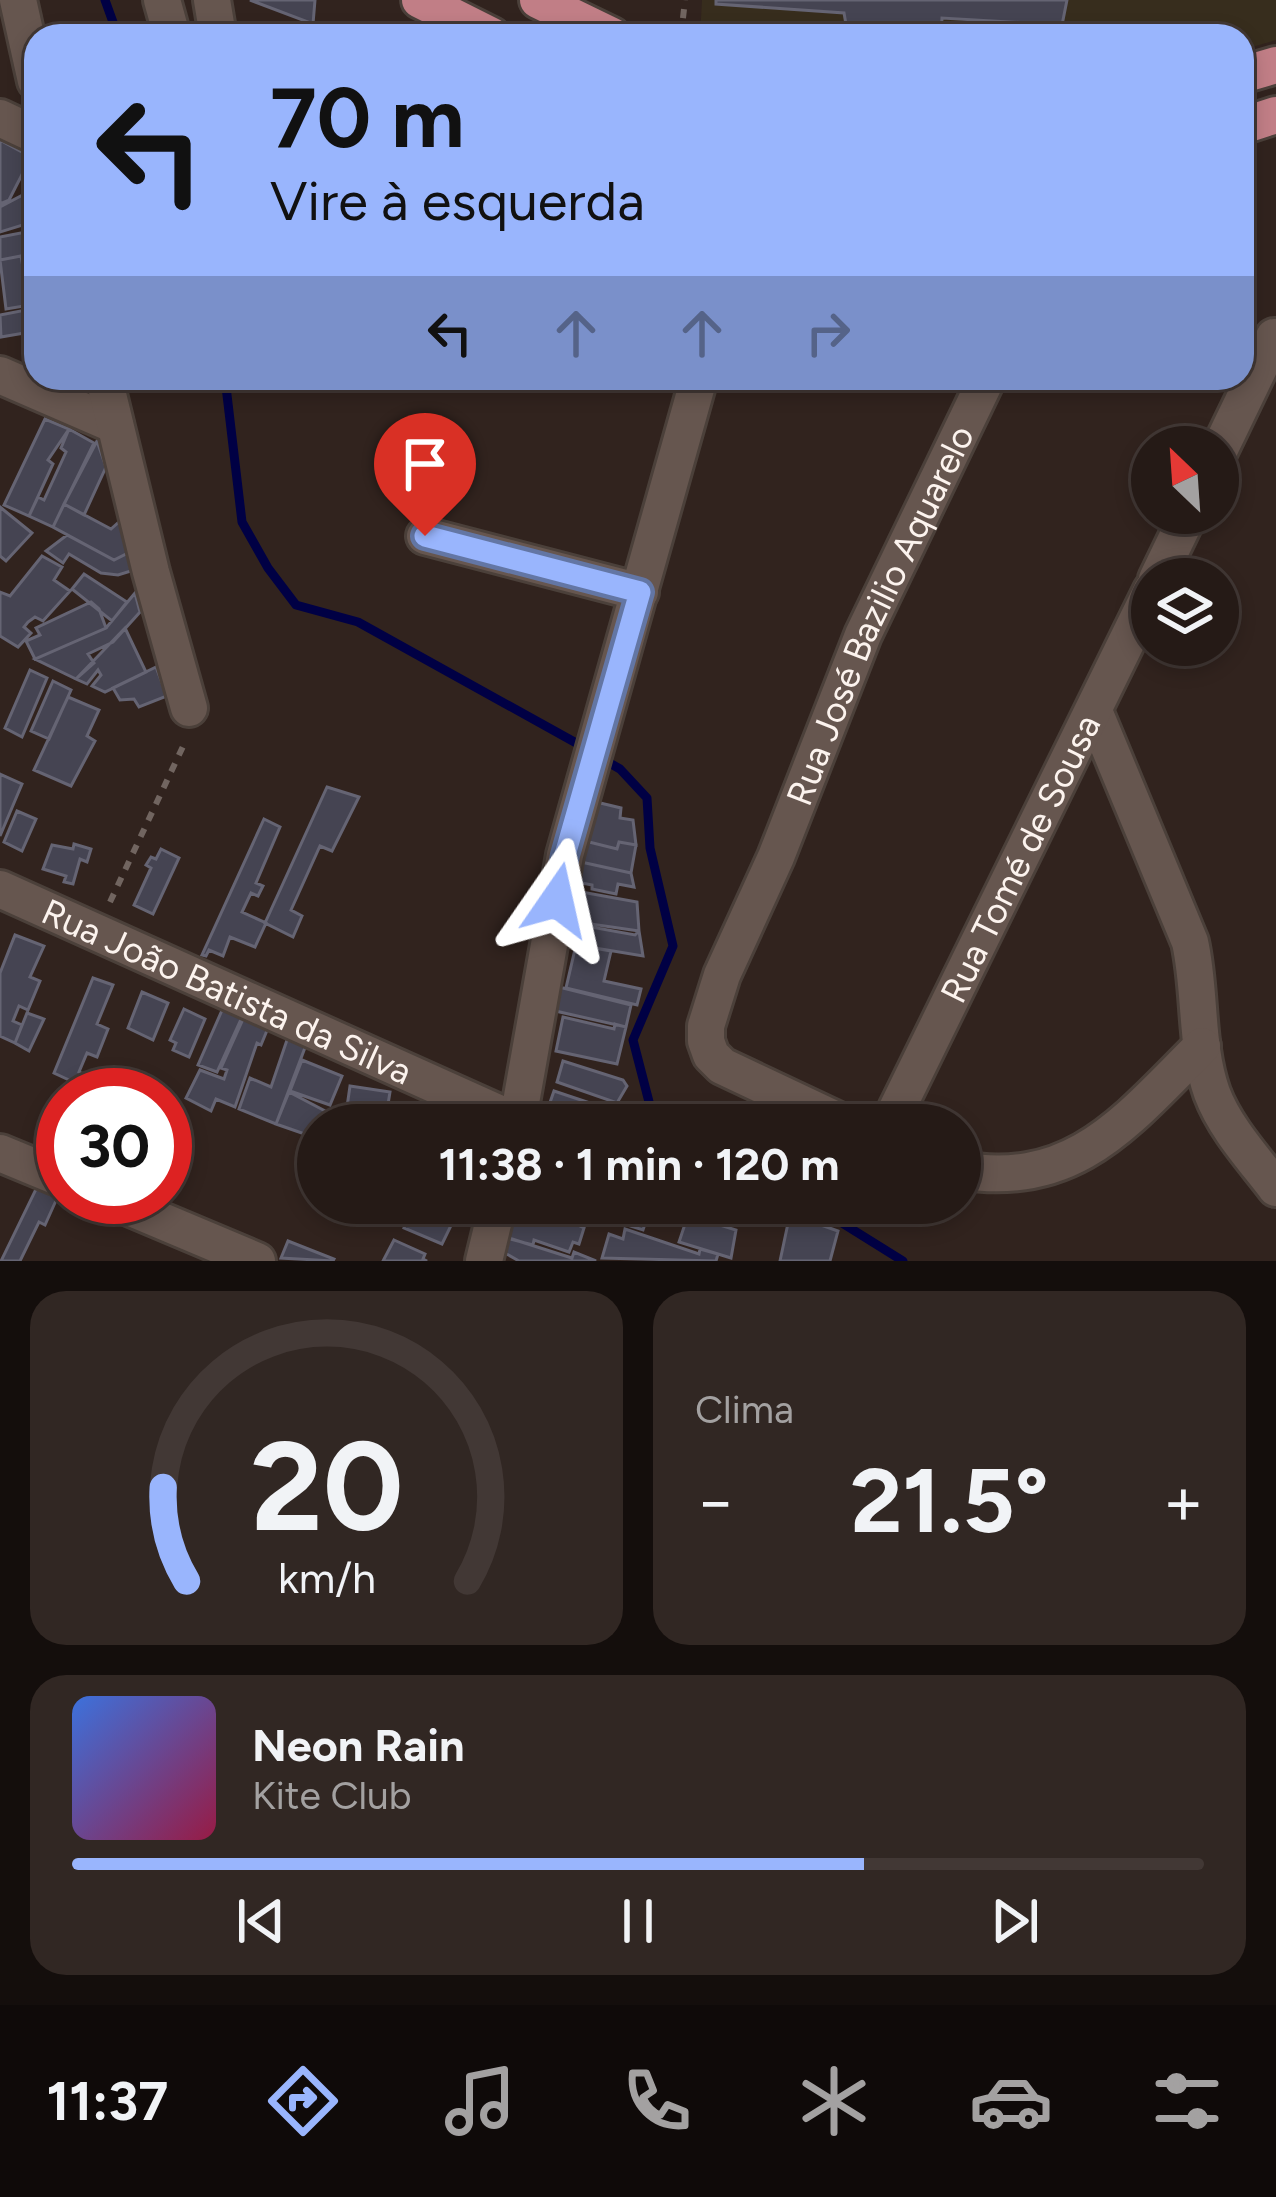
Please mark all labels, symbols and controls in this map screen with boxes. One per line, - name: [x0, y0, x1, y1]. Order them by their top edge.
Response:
- text: 70 m: [270, 67, 464, 168]
- icon: left: [72, 72, 228, 228]
- text: Vire à esquerda: [270, 169, 645, 234]
- icon: left: [417, 300, 483, 366]
- icon: ahead: [543, 300, 609, 366]
- icon: ahead: [669, 300, 735, 366]
- icon: right: [795, 300, 861, 366]
- pin: [374, 413, 476, 536]
- street label: Rua José Bazilio Aquarelo: [777, 418, 982, 811]
- north arrow: [1131, 426, 1239, 534]
- map controls: [1131, 426, 1239, 666]
- icon: arrive: [392, 431, 458, 497]
- button: layers: [1131, 558, 1239, 666]
- street label: Rua Tomé de Sousa: [931, 707, 1109, 1010]
- position arrow: [494, 837, 620, 963]
- street label: Rua João Batista da Silva: [35, 889, 419, 1093]
- speed limit sign: 30: [36, 1068, 192, 1224]
- text: 11:38 · 1 min · 120 m: [439, 1137, 839, 1191]
- text: Clima: [695, 1386, 794, 1433]
- text: 20: [250, 1411, 403, 1561]
- text: 21.5°: [850, 1446, 1049, 1555]
- text: −: [695, 1461, 736, 1541]
- text: +: [1163, 1461, 1204, 1541]
- text: km/h: [278, 1552, 375, 1604]
- text: Neon Rain: [252, 1718, 465, 1772]
- text: Kite Club: [252, 1772, 412, 1819]
- icon: previous: [228, 1888, 294, 1954]
- icon: pause: [605, 1888, 671, 1954]
- icon: next: [982, 1888, 1048, 1954]
- icon: directions: [261, 2059, 345, 2143]
- icon: music: [438, 2059, 522, 2143]
- icon: phone: [615, 2059, 699, 2143]
- icon: climate: [792, 2059, 876, 2143]
- icon: car: [969, 2059, 1053, 2143]
- icon: filters: [1145, 2059, 1229, 2143]
- text: 11:37: [46, 2069, 168, 2134]

